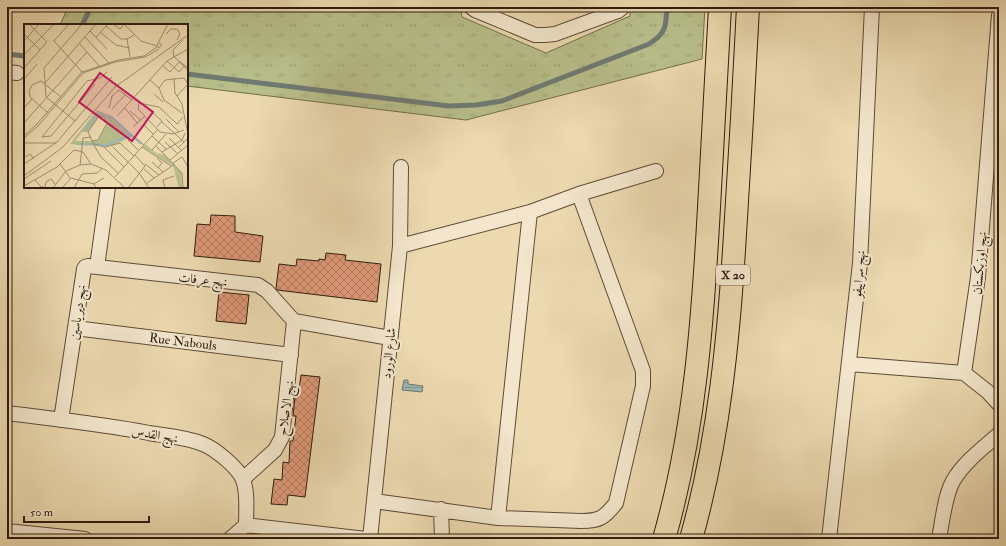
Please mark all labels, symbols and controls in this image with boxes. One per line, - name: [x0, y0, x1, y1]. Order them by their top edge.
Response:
- inset map: [24, 24, 188, 188]
- street label: نهج اوزبكستان: [969, 231, 994, 296]
- street label: نهج سراييفو: [849, 250, 872, 301]
- road number: X 20: [716, 265, 750, 285]
- street label: نهج عرفات: [177, 269, 228, 294]
- street label: نهج دير ياسين: [66, 284, 93, 341]
- street label: شارع الورود: [378, 327, 403, 380]
- street label: Rue Nabouls: [148, 330, 218, 354]
- street label: نهج الاصلاح: [274, 379, 301, 437]
- street label: نهج القدس: [130, 423, 179, 450]
- scale bar: [24, 498, 149, 524]
- text: 50 m: [30, 505, 54, 520]

